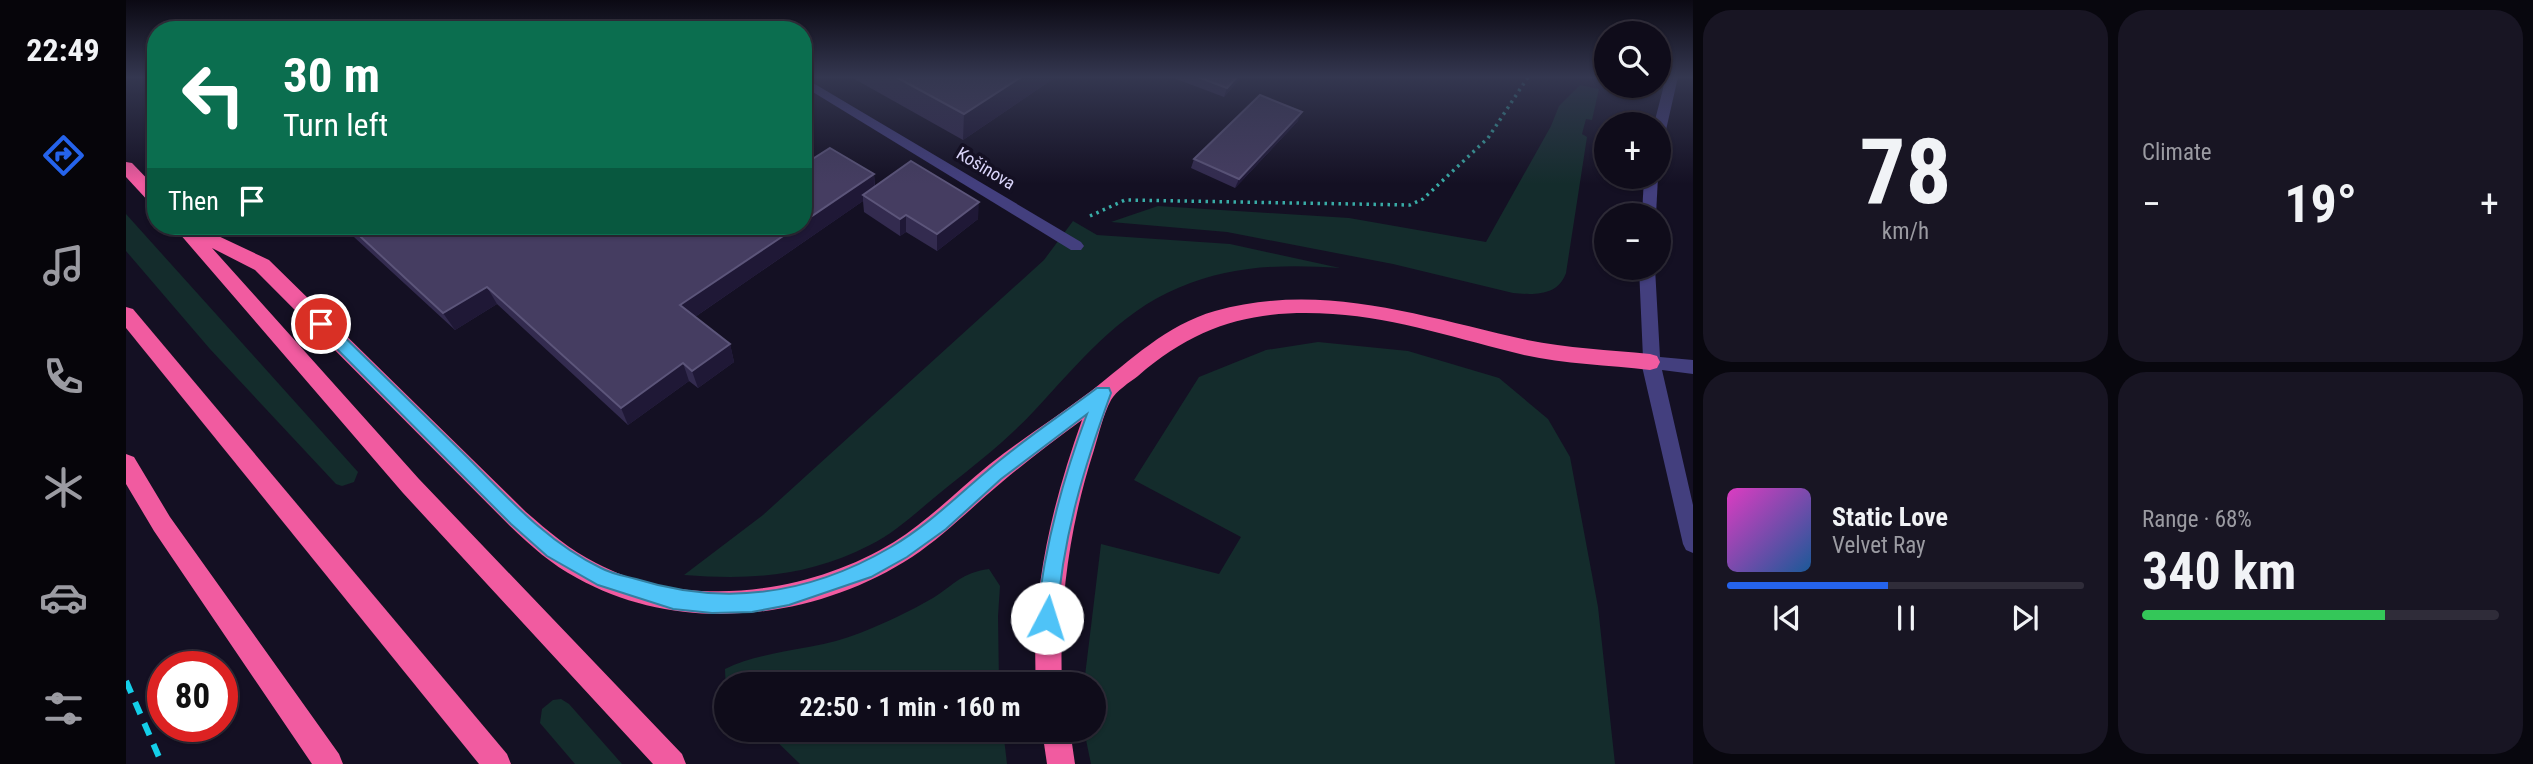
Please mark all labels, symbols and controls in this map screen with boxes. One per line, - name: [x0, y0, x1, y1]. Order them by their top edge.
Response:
- map controls: [1594, 21, 1671, 280]
- button: search: [1594, 21, 1671, 98]
- text: 22:49: [26, 31, 100, 69]
- text: 30 m: [283, 47, 380, 104]
- icon: left: [168, 49, 259, 140]
- text: Turn left: [283, 106, 388, 144]
- button: +: [1594, 112, 1671, 189]
- text: 78: [1860, 119, 1951, 225]
- icon: directions: [39, 131, 88, 180]
- text: Climate: [2142, 139, 2212, 166]
- street label: Košinova: [953, 142, 1019, 194]
- text: 19°: [2284, 174, 2357, 235]
- icon: arrive: [233, 182, 271, 220]
- text: −: [2142, 182, 2161, 226]
- text: +: [2480, 182, 2499, 226]
- text: Then: [168, 186, 219, 216]
- button: −: [1594, 203, 1671, 280]
- text: km/h: [1882, 218, 1929, 245]
- icon: music: [39, 241, 88, 290]
- pin: [291, 294, 351, 354]
- icon: arrive: [302, 305, 340, 343]
- icon: phone: [39, 352, 88, 401]
- icon: climate: [39, 463, 88, 512]
- text: Static Love: [1832, 502, 1948, 532]
- text: Range · 68%: [2142, 506, 2252, 533]
- text: Velvet Ray: [1832, 532, 1926, 559]
- text: 340 km: [2142, 541, 2296, 602]
- icon: car: [39, 573, 88, 622]
- position arrow: [1010, 581, 1084, 655]
- icon: previous: [1768, 599, 1806, 637]
- icon: pause: [1887, 599, 1925, 637]
- icon: next: [2006, 599, 2044, 637]
- speed limit sign: 80: [147, 651, 238, 742]
- icon: filters: [39, 684, 88, 733]
- text: 22:50 · 1 min · 160 m: [800, 692, 1020, 722]

